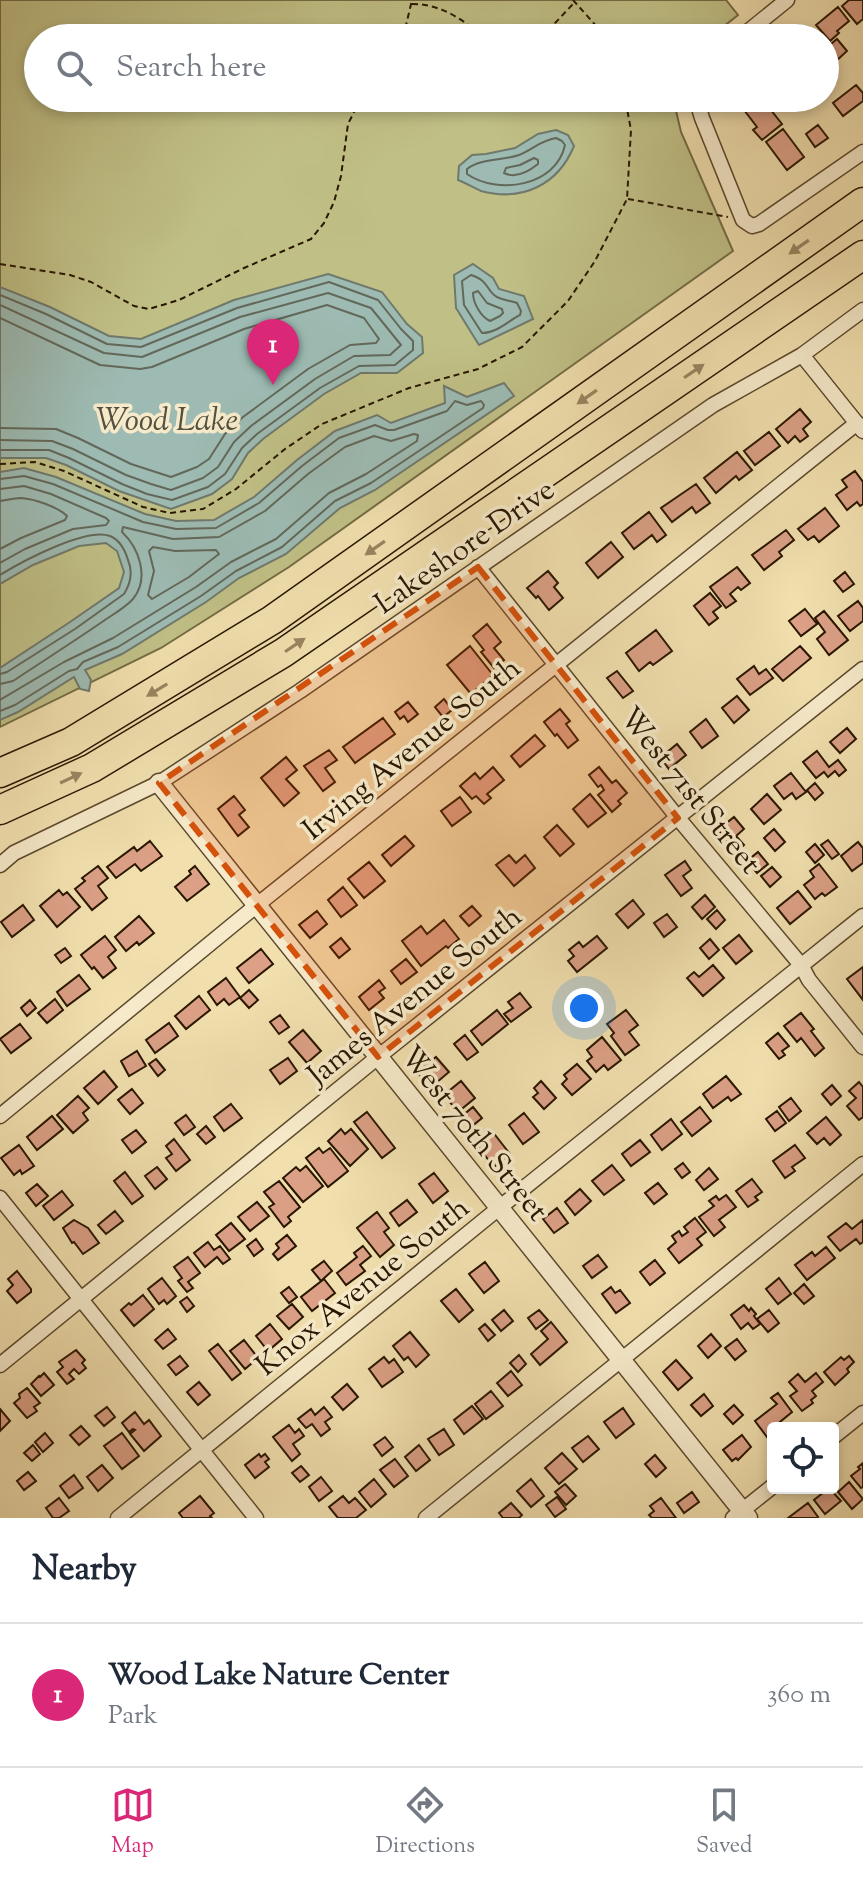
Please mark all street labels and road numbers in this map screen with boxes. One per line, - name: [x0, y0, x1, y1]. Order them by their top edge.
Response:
- street label: Lakeshore Drive: [367, 470, 564, 626]
- street label: Irving Avenue South: [294, 648, 531, 852]
- street label: West 71st Street: [608, 699, 770, 884]
- street label: James Avenue South: [297, 897, 532, 1098]
- street label: West 70th Street: [389, 1038, 557, 1232]
- street label: Knox Avenue South: [247, 1188, 480, 1388]

